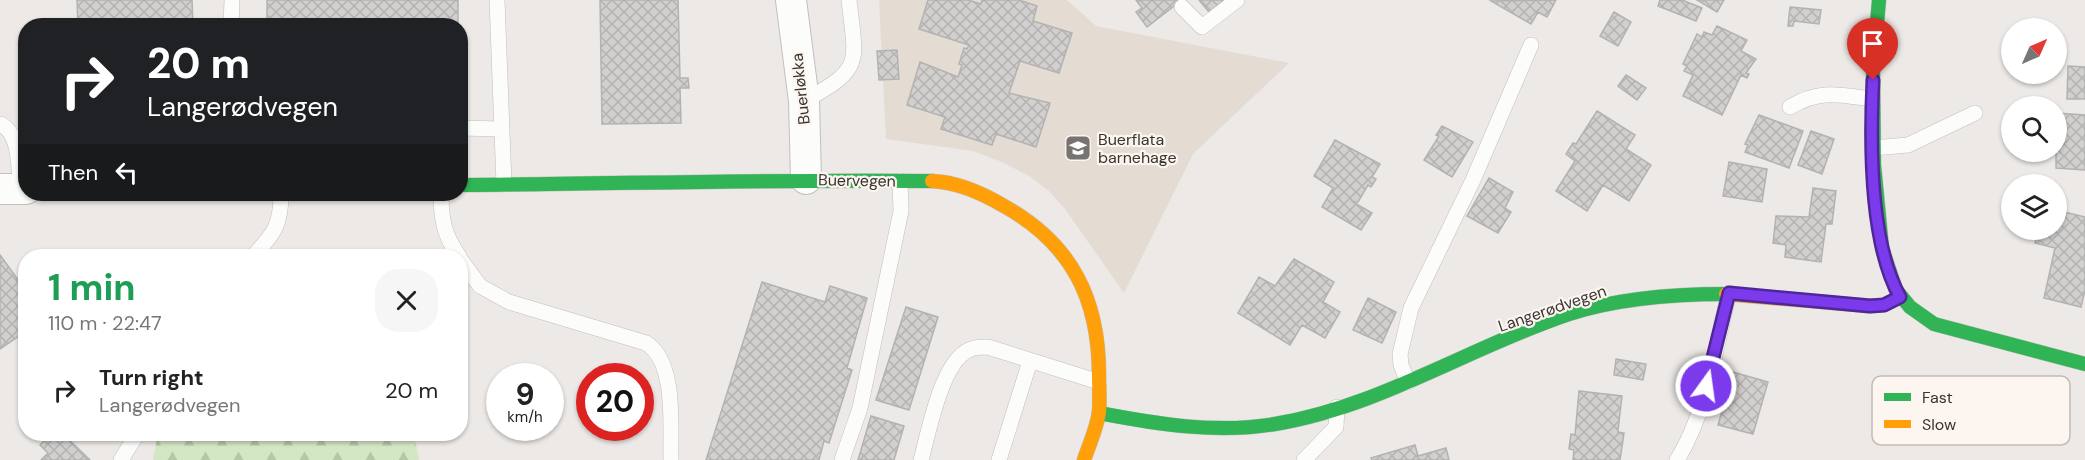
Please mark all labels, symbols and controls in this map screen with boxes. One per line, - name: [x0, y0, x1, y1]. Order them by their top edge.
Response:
- pin: [1847, 18, 1898, 80]
- north arrow: [2001, 18, 2067, 84]
- map controls: [2001, 18, 2067, 240]
- icon: arrive: [1856, 27, 1889, 60]
- text: 20 m: [147, 36, 250, 91]
- icon: right: [48, 42, 126, 120]
- street label: Buerløkka: [786, 52, 815, 126]
- text: Langerødvegen: [147, 89, 338, 124]
- button: search: [2001, 96, 2067, 162]
- place label: Buerflata barnehage: [1098, 129, 1177, 168]
- school or university icon: Buerflata barnehage: [1063, 133, 1093, 163]
- icon: left: [110, 156, 143, 189]
- text: Then: [48, 158, 98, 187]
- street label: Buervegen: [818, 169, 896, 192]
- button: layers: [2001, 174, 2067, 240]
- text: 1 min: [48, 264, 136, 311]
- button: close: [375, 269, 438, 332]
- street label: Langerødvegen: [1495, 280, 1609, 337]
- text: 110 m · 22:47: [48, 310, 162, 336]
- position arrow: [1674, 354, 1738, 418]
- text: Turn right: [99, 363, 204, 392]
- speed limit sign: 20: [576, 363, 654, 441]
- icon: right: [48, 374, 81, 407]
- text: 9: [515, 375, 535, 414]
- text: 20 m: [385, 376, 438, 405]
- legend: [1872, 376, 2070, 445]
- text: Fast: [1922, 387, 1953, 408]
- text: Langerødvegen: [99, 392, 240, 418]
- text: km/h: [507, 407, 543, 427]
- text: Slow: [1922, 414, 1956, 435]

